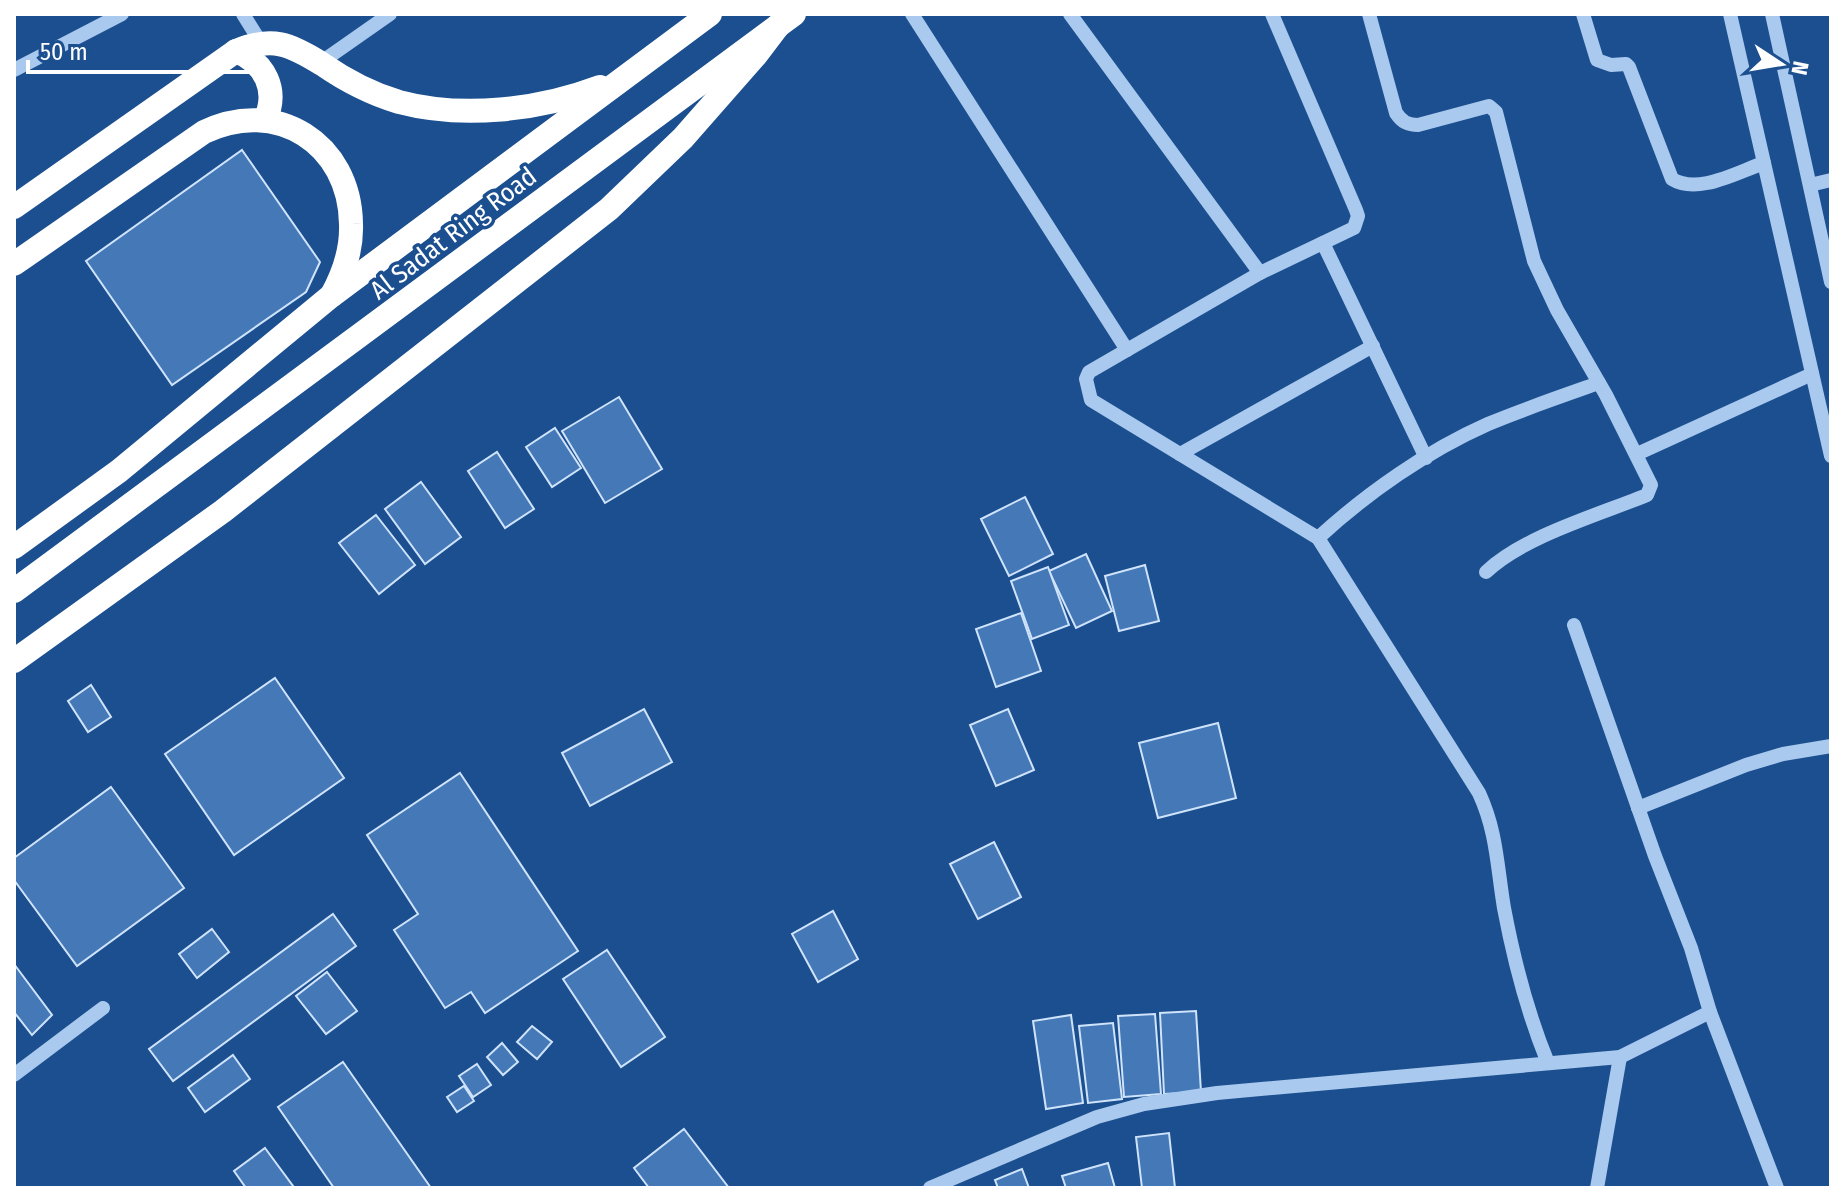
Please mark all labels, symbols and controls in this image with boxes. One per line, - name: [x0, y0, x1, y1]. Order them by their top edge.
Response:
- scale bar: [28, 24, 252, 74]
- north arrow: [1741, 24, 1821, 104]
- text: 50 m: [40, 38, 88, 66]
- text: N: [1785, 59, 1815, 77]
- street label: Al Sadat Ring Road: [364, 161, 543, 306]

